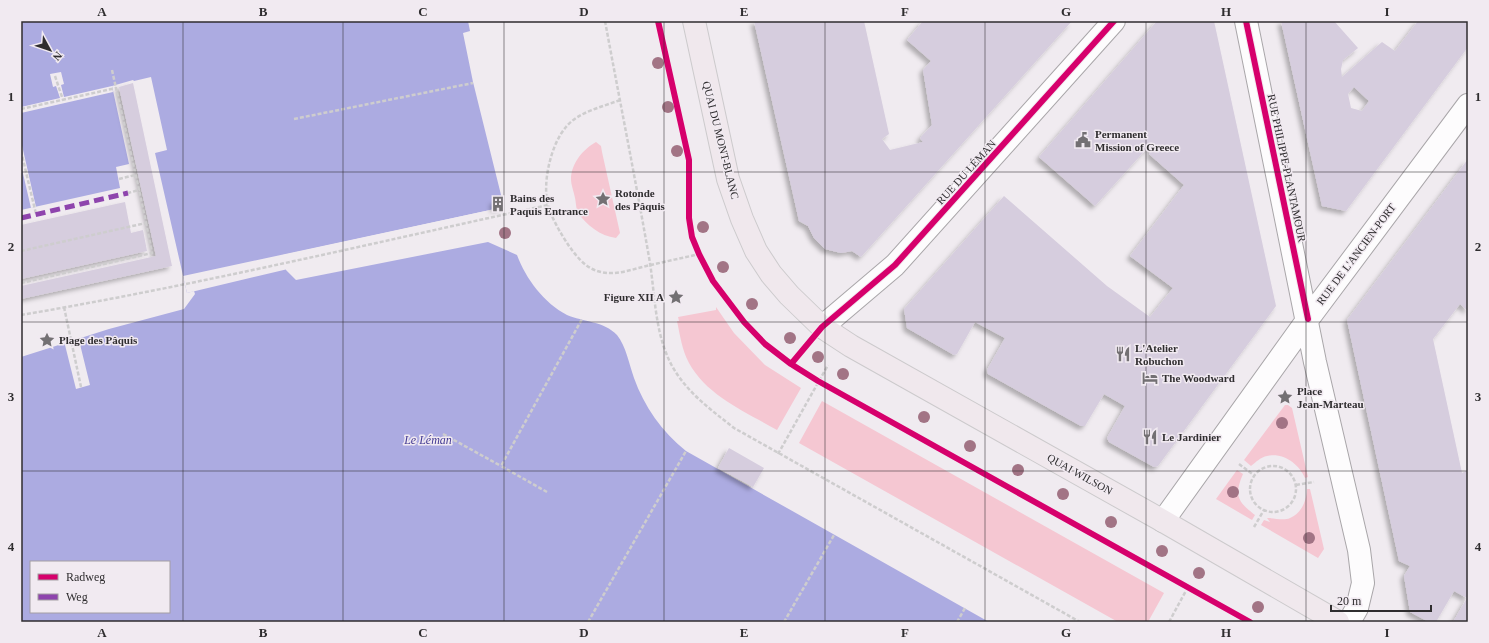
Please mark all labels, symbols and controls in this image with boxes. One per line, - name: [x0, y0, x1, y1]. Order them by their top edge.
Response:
- text: A: [97, 4, 107, 19]
- text: B: [259, 4, 268, 19]
- text: C: [418, 4, 428, 19]
- text: D: [579, 4, 589, 19]
- text: E: [740, 4, 748, 19]
- text: F: [901, 4, 909, 19]
- text: G: [1061, 4, 1071, 19]
- text: H: [1221, 4, 1231, 19]
- text: I: [1384, 4, 1390, 19]
- north arrow: [30, 30, 70, 70]
- text: N: [50, 50, 65, 63]
- street label: QUAI DU MONT-BLANC: [701, 80, 741, 200]
- text: 1: [8, 89, 14, 104]
- text: 1: [1475, 89, 1481, 104]
- street label: RUE PHILIPPE-PLANTAMOUR: [1265, 93, 1309, 244]
- place label: Permanent Mission of Greece: [1095, 128, 1179, 153]
- public building icon: Permanent Mission of Greece: [1074, 131, 1092, 149]
- street label: RUE DU LÉMAN: [934, 137, 998, 207]
- place label: Rotonde des Pâquis: [615, 187, 666, 212]
- place icon: Rotonde des Pâquis: [594, 190, 612, 208]
- place label: Bains des Paquis Entrance: [510, 192, 588, 217]
- building icon: Bains des Paquis Entrance: [489, 195, 507, 213]
- street label: RUE DE L'ANCIEN-PORT: [1314, 201, 1398, 307]
- text: 2: [8, 239, 14, 254]
- text: 2: [1475, 239, 1481, 254]
- place icon: Figure XII A: [667, 288, 685, 306]
- place label: Figure XII A: [604, 291, 664, 303]
- place icon: Plage des Pâquis: [38, 331, 56, 349]
- place label: Plage des Pâquis: [59, 334, 138, 346]
- place label: L'Atelier Robuchon: [1135, 342, 1183, 367]
- restaurant icon: L'Atelier Robuchon: [1114, 345, 1132, 363]
- hotel icon: The Woodward: [1141, 369, 1159, 387]
- place label: The Woodward: [1162, 372, 1235, 384]
- place label: Place Jean-Marteau: [1297, 385, 1364, 410]
- place icon: Place Jean-Marteau: [1276, 388, 1294, 406]
- text: 3: [8, 389, 15, 404]
- text: 3: [1475, 389, 1482, 404]
- restaurant icon: Le Jardinier: [1141, 428, 1159, 446]
- place label: Le Jardinier: [1162, 431, 1221, 443]
- water label: Le Léman: [403, 433, 452, 447]
- street label: QUAI WILSON: [1045, 451, 1115, 497]
- text: 4: [8, 539, 15, 554]
- text: 4: [1475, 539, 1482, 554]
- legend: [30, 561, 170, 613]
- text: Radweg: [66, 570, 105, 584]
- scale bar: [1331, 587, 1431, 613]
- text: Weg: [66, 590, 88, 604]
- text: 20 m: [1337, 594, 1362, 608]
- text: A: [97, 625, 107, 640]
- text: B: [259, 625, 268, 640]
- text: C: [418, 625, 428, 640]
- text: D: [579, 625, 589, 640]
- text: E: [740, 625, 748, 640]
- text: F: [901, 625, 909, 640]
- text: G: [1061, 625, 1071, 640]
- text: H: [1221, 625, 1231, 640]
- text: I: [1384, 625, 1390, 640]

